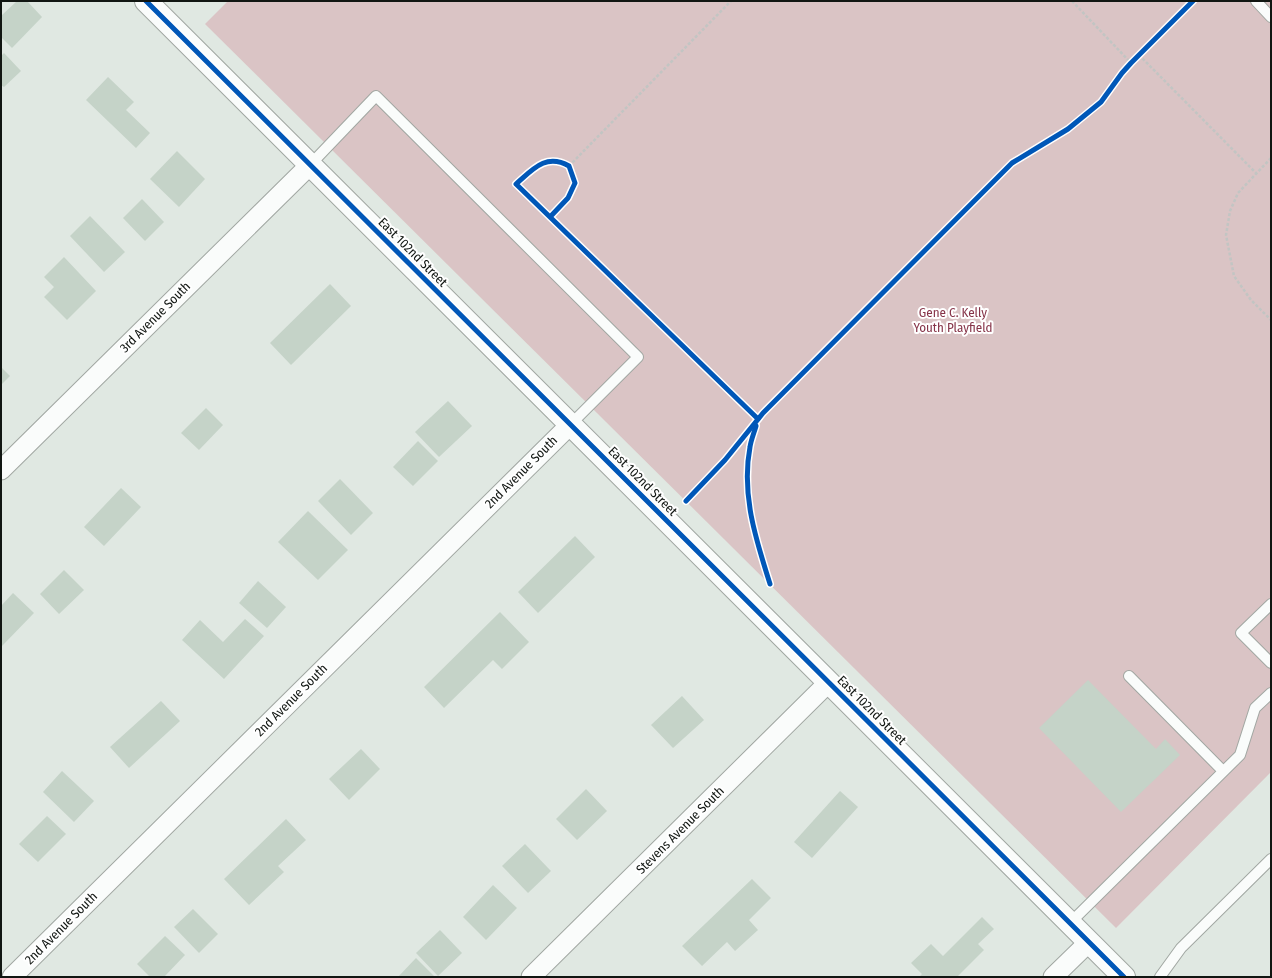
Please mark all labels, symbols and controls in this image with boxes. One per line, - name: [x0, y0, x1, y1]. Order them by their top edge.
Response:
- street label: East 102nd Street: [375, 214, 451, 290]
- street label: 3rd Avenue South: [117, 279, 193, 355]
- park label: Gene C. Kelly Youth Playfield: [913, 305, 993, 335]
- street label: 2nd Avenue South: [482, 433, 560, 511]
- street label: East 102nd Street: [605, 443, 681, 519]
- street label: 2nd Avenue South: [252, 661, 330, 739]
- street label: East 102nd Street: [834, 672, 910, 748]
- street label: Stevens Avenue South: [633, 783, 727, 877]
- street label: 2nd Avenue South: [22, 889, 100, 967]

